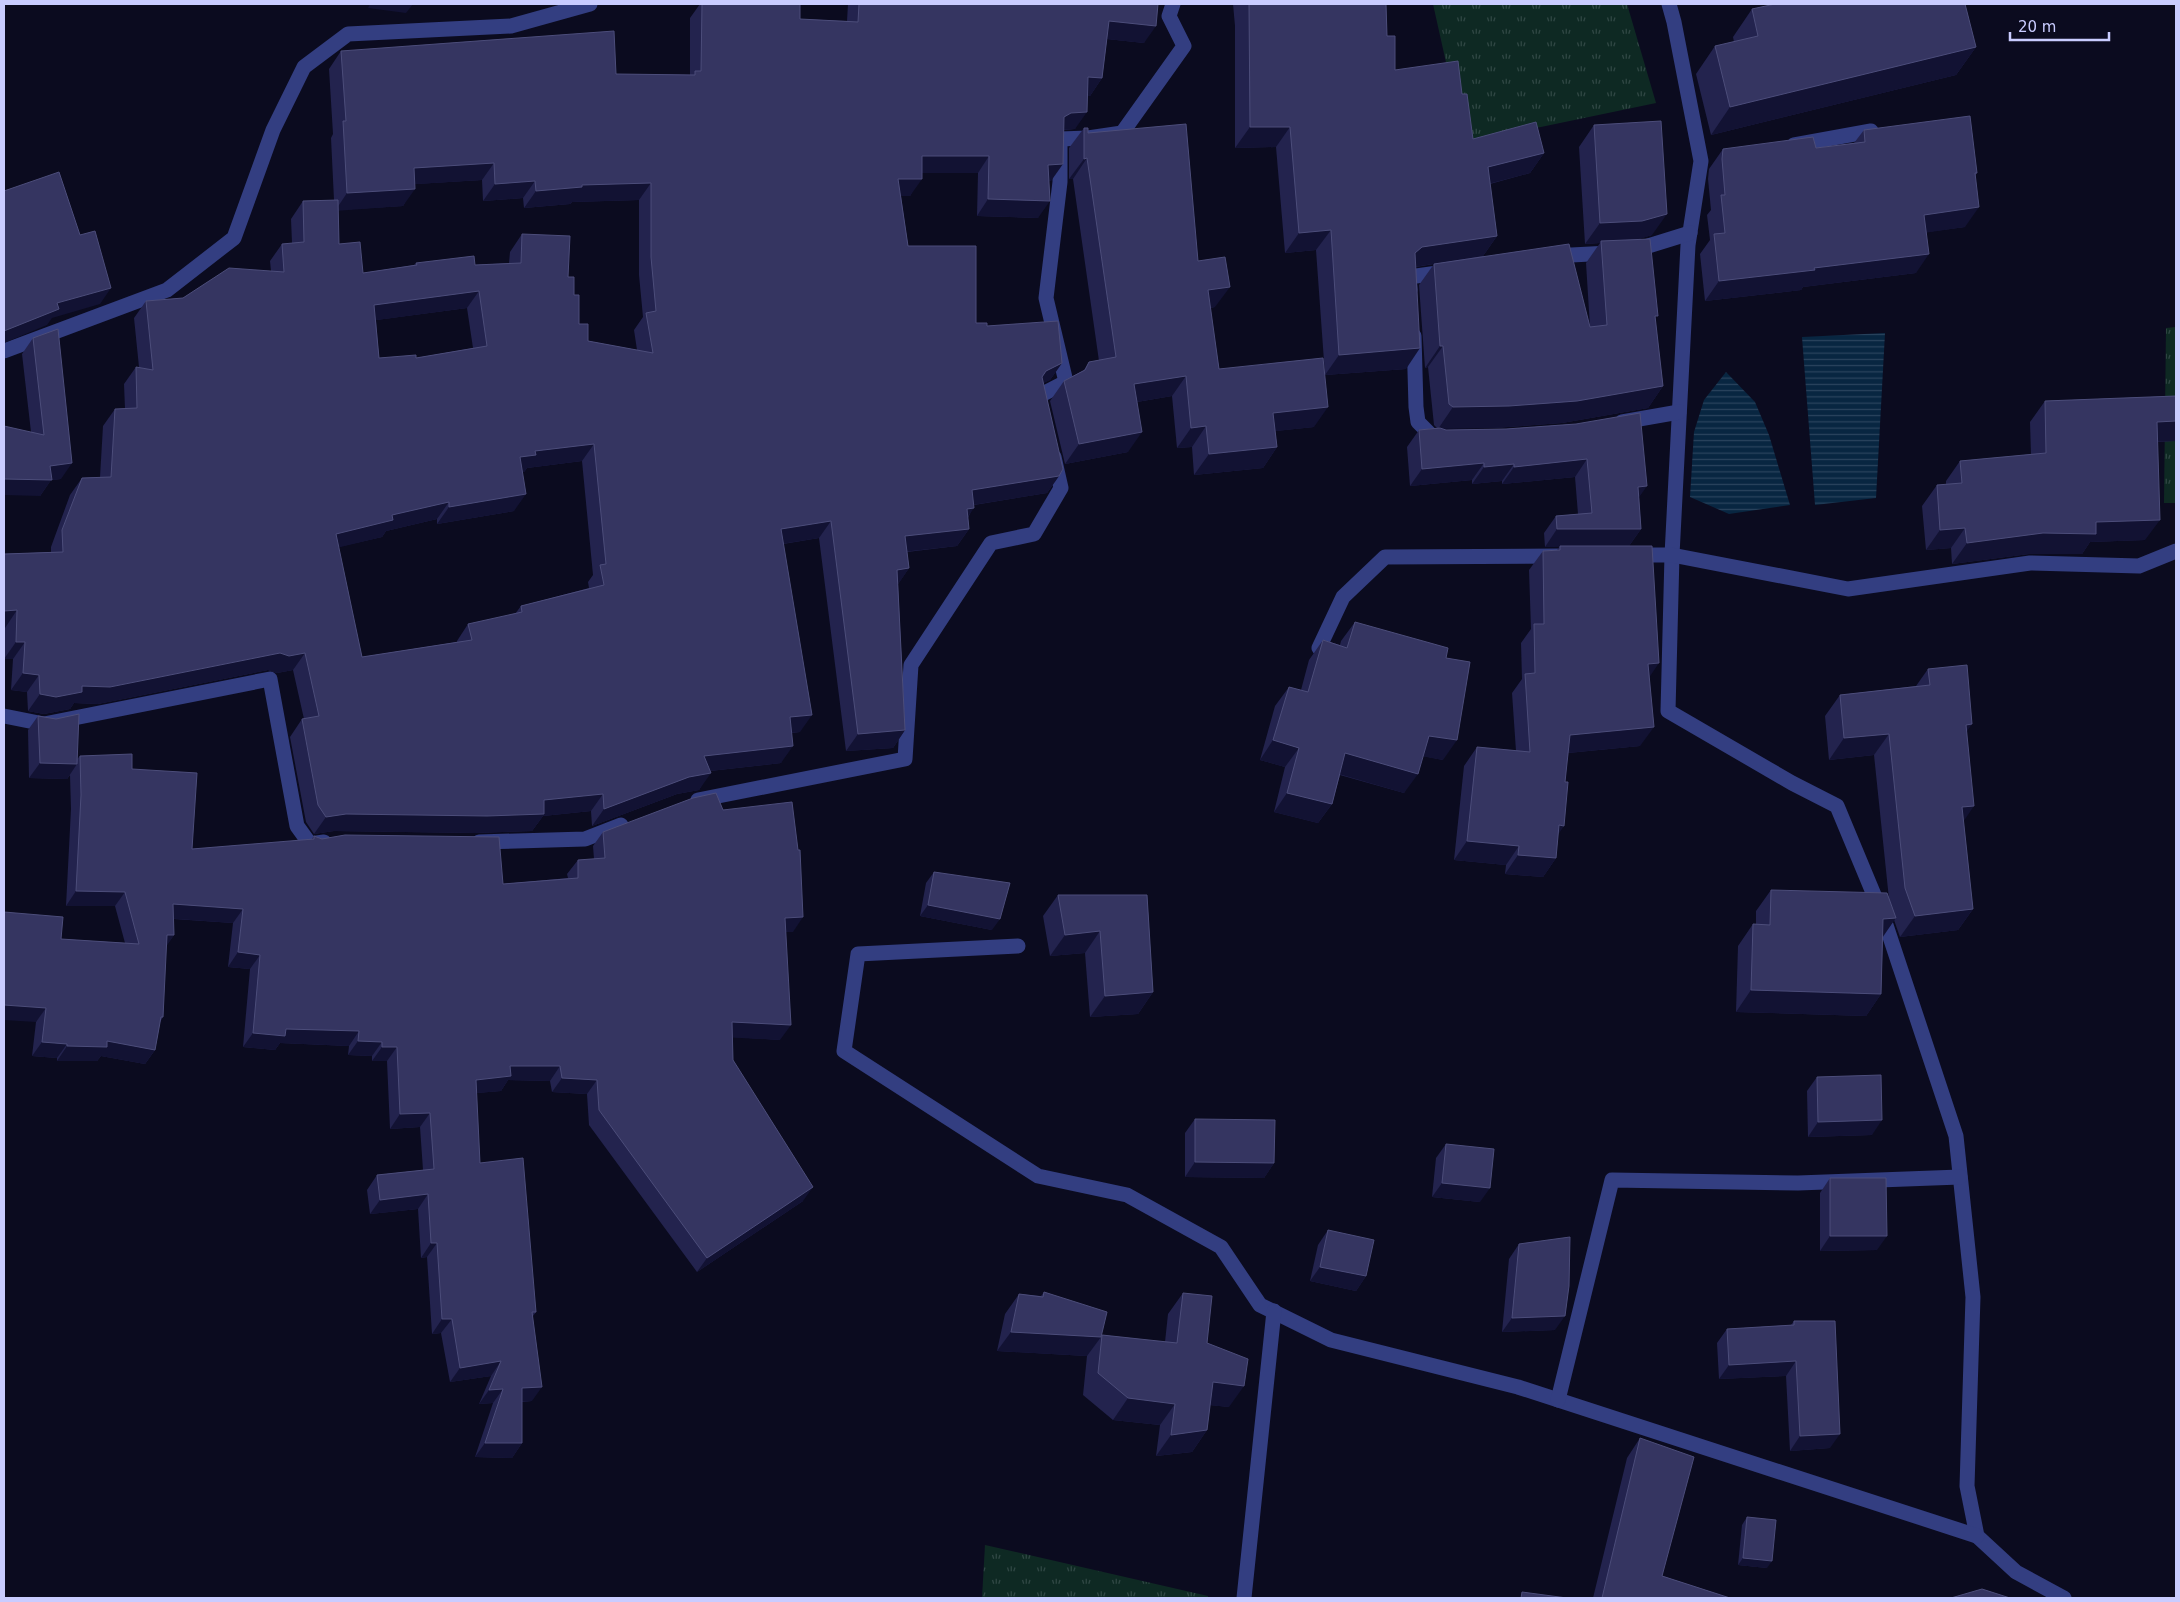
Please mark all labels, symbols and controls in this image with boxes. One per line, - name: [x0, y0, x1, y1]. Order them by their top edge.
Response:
- scale bar: [2010, 10, 2109, 42]
- text: 20 m: [2018, 18, 2056, 36]

